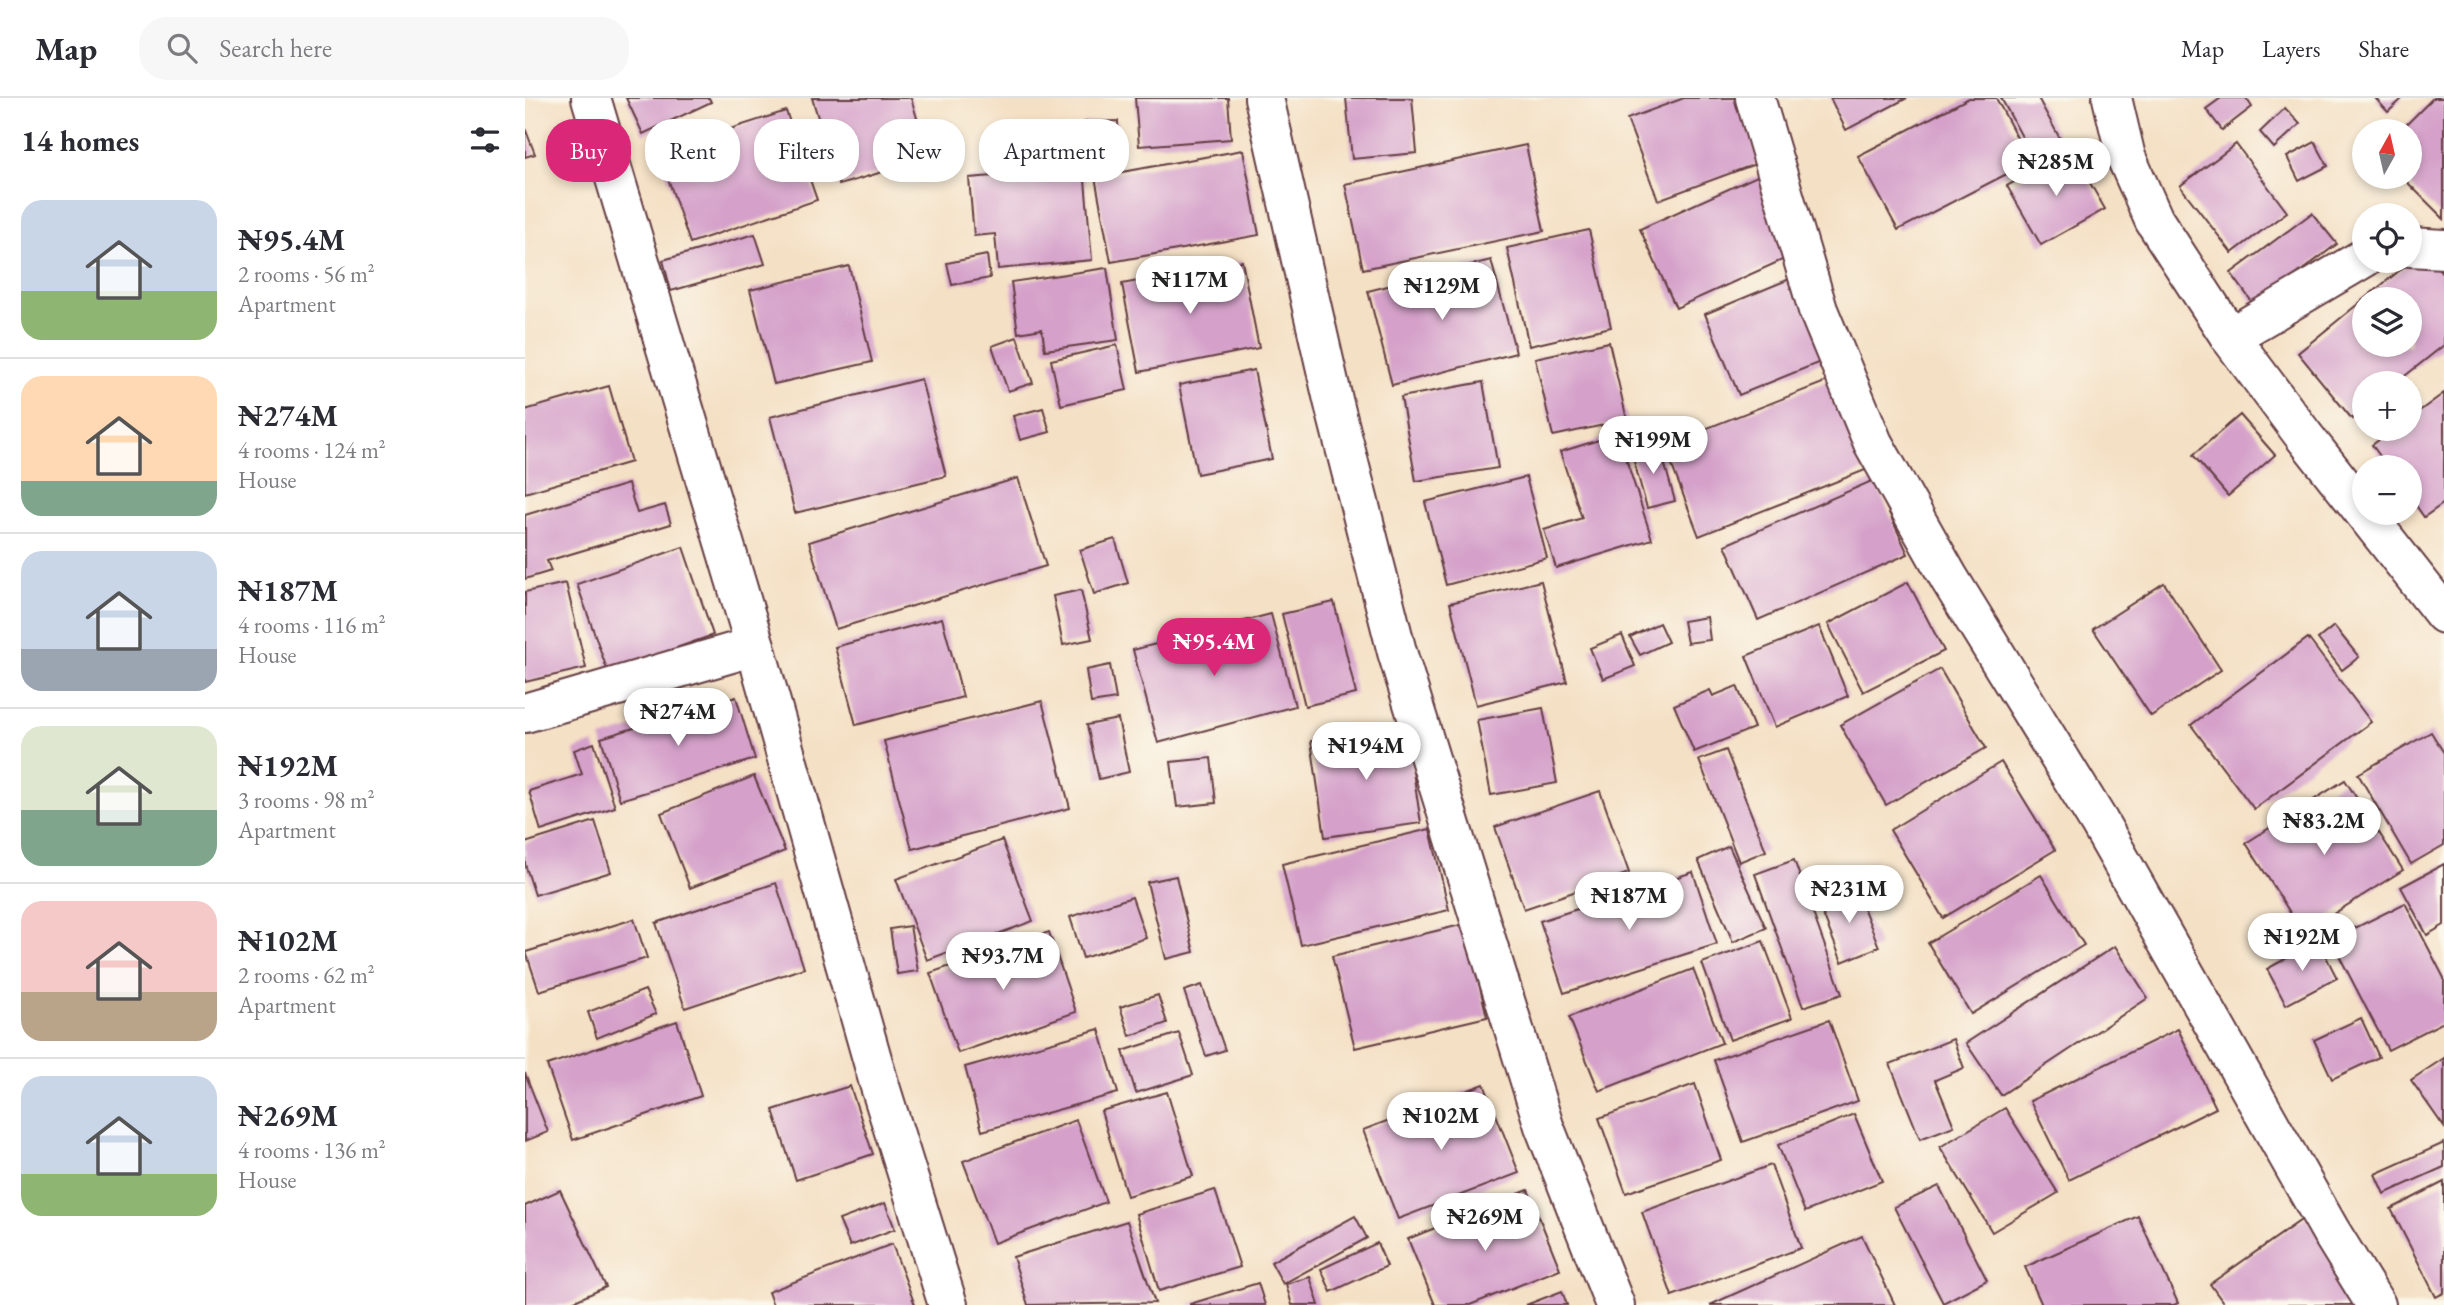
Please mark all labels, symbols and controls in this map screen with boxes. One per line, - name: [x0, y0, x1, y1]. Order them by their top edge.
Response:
- search box: [139, 17, 629, 80]
- text: Map: [35, 27, 97, 70]
- icon: search: [163, 29, 201, 67]
- text: Search here: [219, 31, 332, 65]
- text: Map: [2181, 33, 2224, 64]
- text: Layers: [2262, 33, 2321, 64]
- text: Share: [2359, 33, 2409, 64]
- chip: Buy: [546, 119, 631, 182]
- chip: Rent: [645, 119, 740, 182]
- chip: Filters: [754, 119, 859, 182]
- chip: New: [873, 119, 965, 182]
- chip: Apartment: [979, 119, 1129, 182]
- north arrow: [2352, 119, 2422, 189]
- map controls: [2352, 119, 2422, 525]
- text: 14 homes: [21, 121, 139, 160]
- icon: filters: [466, 121, 504, 159]
- pin: ₦285M: [2007, 139, 2105, 198]
- text: ₦285M: [2018, 146, 2094, 176]
- button: locate: [2352, 203, 2422, 273]
- text: ₦95.4M: [238, 220, 345, 259]
- icon: home: [77, 228, 161, 312]
- pin: ₦117M: [1141, 256, 1239, 316]
- text: 2 rooms · 56 m²: [238, 259, 375, 289]
- pin: ₦129M: [1393, 262, 1491, 322]
- text: ₦117M: [1152, 264, 1228, 294]
- text: ₦129M: [1404, 270, 1480, 300]
- button: layers: [2352, 287, 2422, 357]
- text: Apartment: [238, 289, 336, 319]
- button: +: [2352, 371, 2422, 441]
- text: ₦274M: [238, 396, 338, 435]
- icon: home: [77, 404, 161, 488]
- pin: ₦199M: [1604, 416, 1702, 476]
- text: ₦199M: [1615, 424, 1691, 454]
- text: 4 rooms · 124 m²: [238, 435, 386, 465]
- button: −: [2352, 455, 2422, 525]
- text: House: [238, 465, 297, 495]
- text: ₦187M: [238, 571, 338, 610]
- icon: home: [77, 579, 161, 663]
- text: 4 rooms · 116 m²: [238, 610, 386, 640]
- pin: ₦95.4M: [1157, 618, 1271, 678]
- text: ₦95.4M: [1173, 626, 1255, 656]
- text: House: [238, 640, 297, 670]
- pin: ₦274M: [629, 688, 727, 748]
- text: ₦274M: [640, 696, 716, 726]
- pin: ₦194M: [1317, 722, 1415, 782]
- text: ₦194M: [1328, 730, 1404, 760]
- text: ₦192M: [238, 746, 338, 785]
- icon: home: [77, 754, 161, 838]
- text: 3 rooms · 98 m²: [238, 785, 375, 815]
- pin: ₦83.2M: [2267, 798, 2381, 857]
- text: ₦83.2M: [2283, 805, 2365, 835]
- text: Apartment: [238, 815, 336, 845]
- pin: ₦231M: [1800, 866, 1898, 925]
- pin: ₦187M: [1580, 872, 1678, 932]
- text: ₦231M: [1811, 873, 1887, 903]
- text: ₦187M: [1591, 880, 1667, 910]
- pin: ₦192M: [2253, 914, 2351, 973]
- text: ₦102M: [238, 921, 338, 960]
- text: ₦192M: [2264, 921, 2340, 951]
- icon: home: [77, 929, 161, 1013]
- pin: ₦93.7M: [946, 932, 1060, 992]
- text: ₦93.7M: [962, 940, 1044, 970]
- text: 2 rooms · 62 m²: [238, 960, 375, 990]
- text: Apartment: [238, 990, 336, 1020]
- pin: ₦102M: [1392, 1093, 1490, 1152]
- text: ₦269M: [238, 1096, 338, 1135]
- text: ₦102M: [1403, 1100, 1479, 1130]
- icon: home: [77, 1104, 161, 1188]
- text: 4 rooms · 136 m²: [238, 1135, 386, 1165]
- text: House: [238, 1165, 297, 1195]
- pin: ₦269M: [1436, 1194, 1534, 1253]
- text: ₦269M: [1447, 1201, 1523, 1231]

